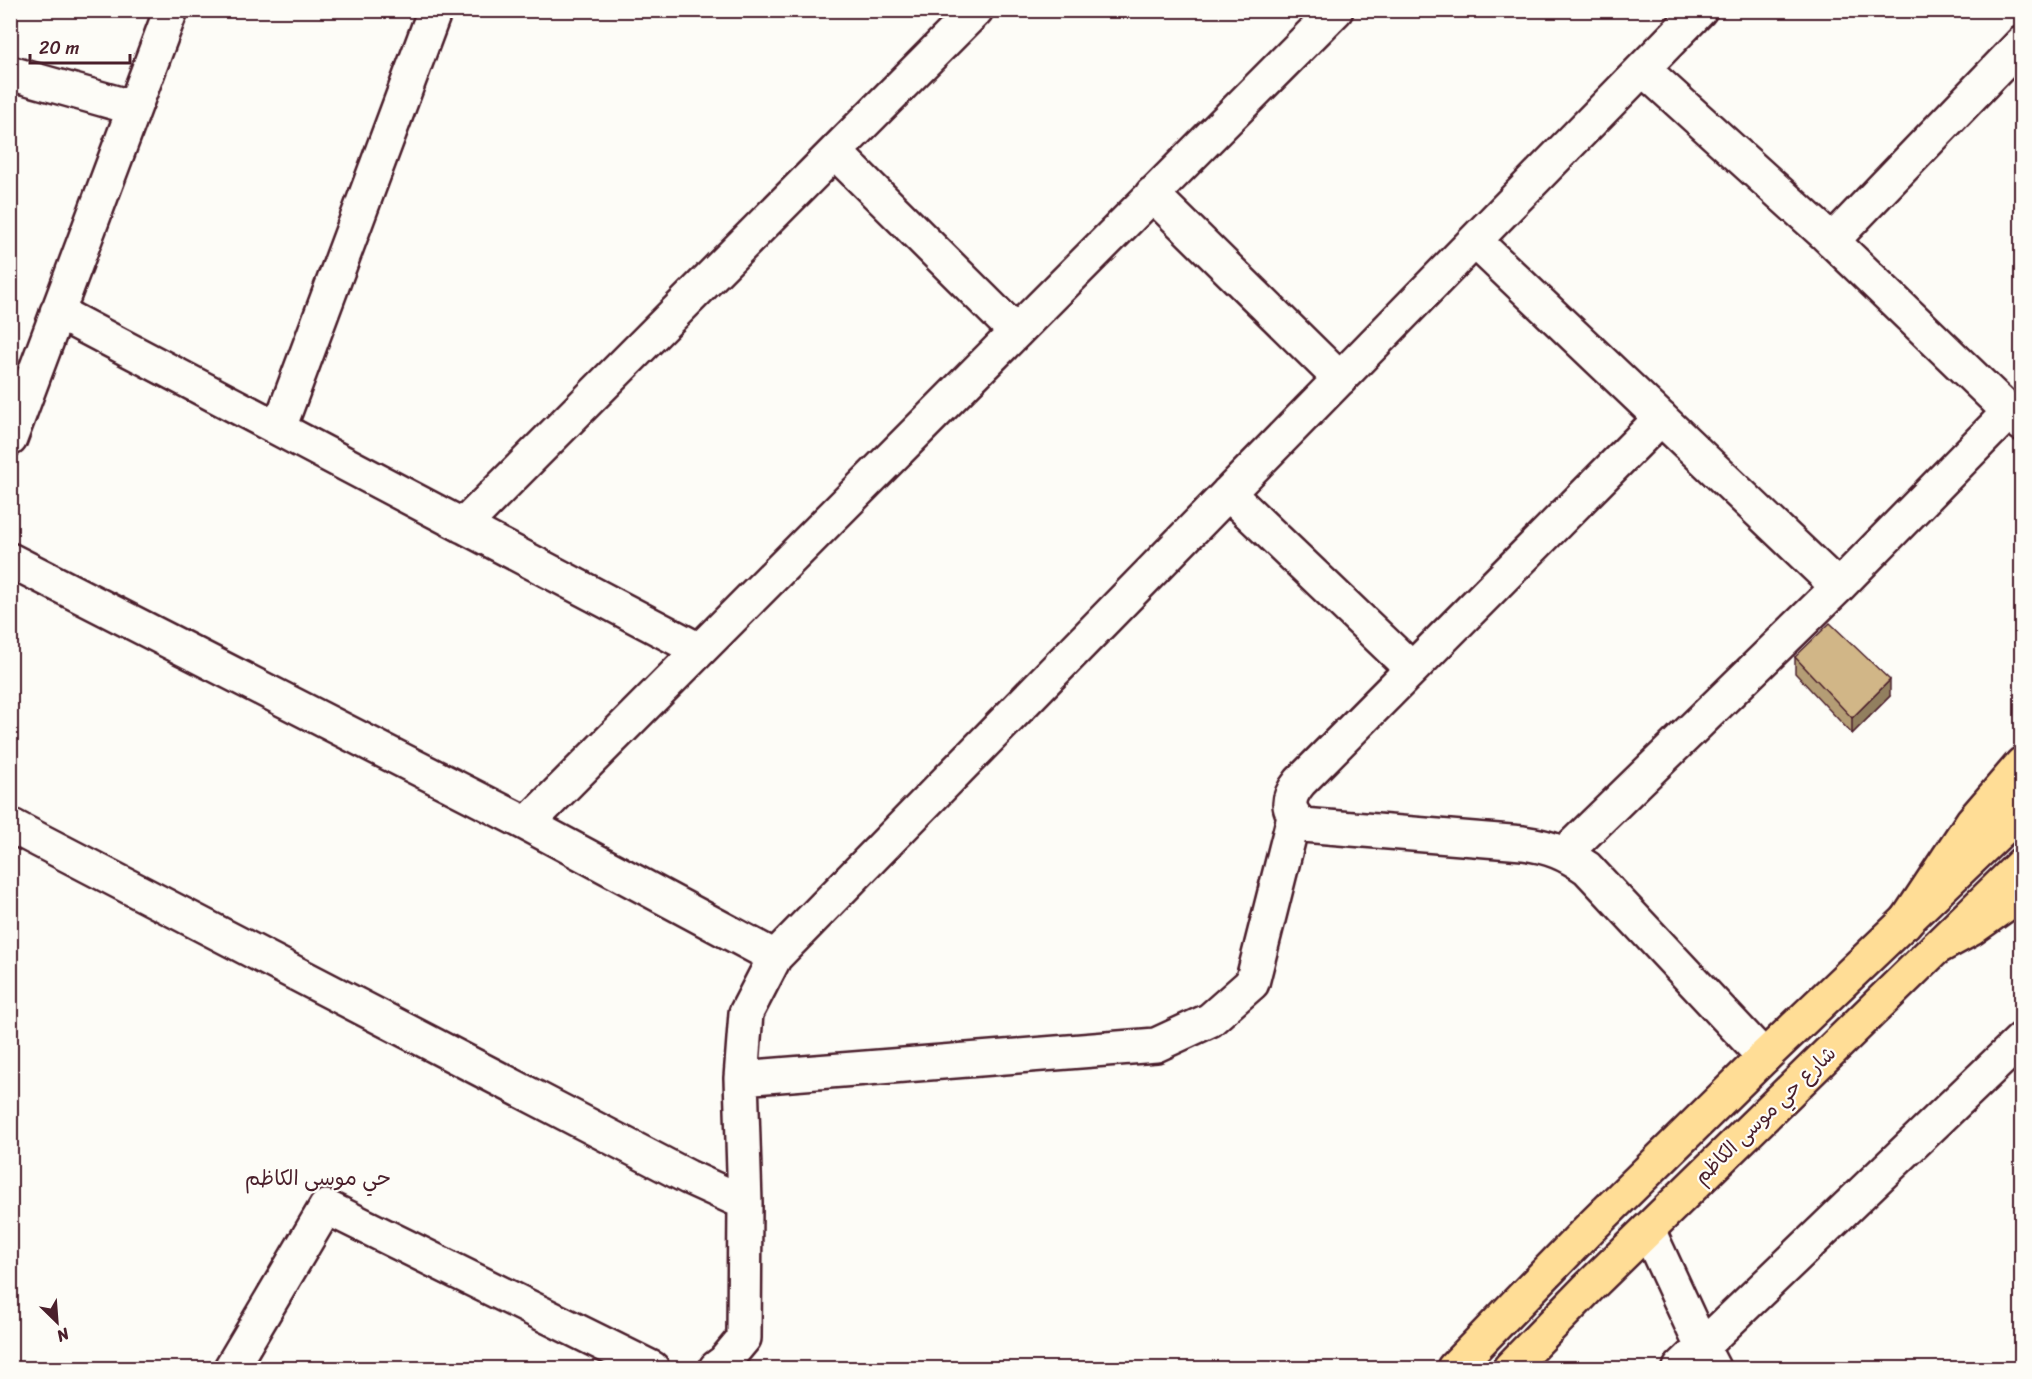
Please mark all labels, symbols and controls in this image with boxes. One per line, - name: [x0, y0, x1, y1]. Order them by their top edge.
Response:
- scale bar: [30, 27, 130, 65]
- text: 20 m: [39, 32, 79, 64]
- street label: شارع حي موسى الكاظم: [1685, 1037, 1845, 1193]
- district label: حي موسى الكاظم: [245, 1159, 391, 1197]
- north arrow: [27, 1292, 87, 1352]
- text: N: [51, 1319, 75, 1351]

